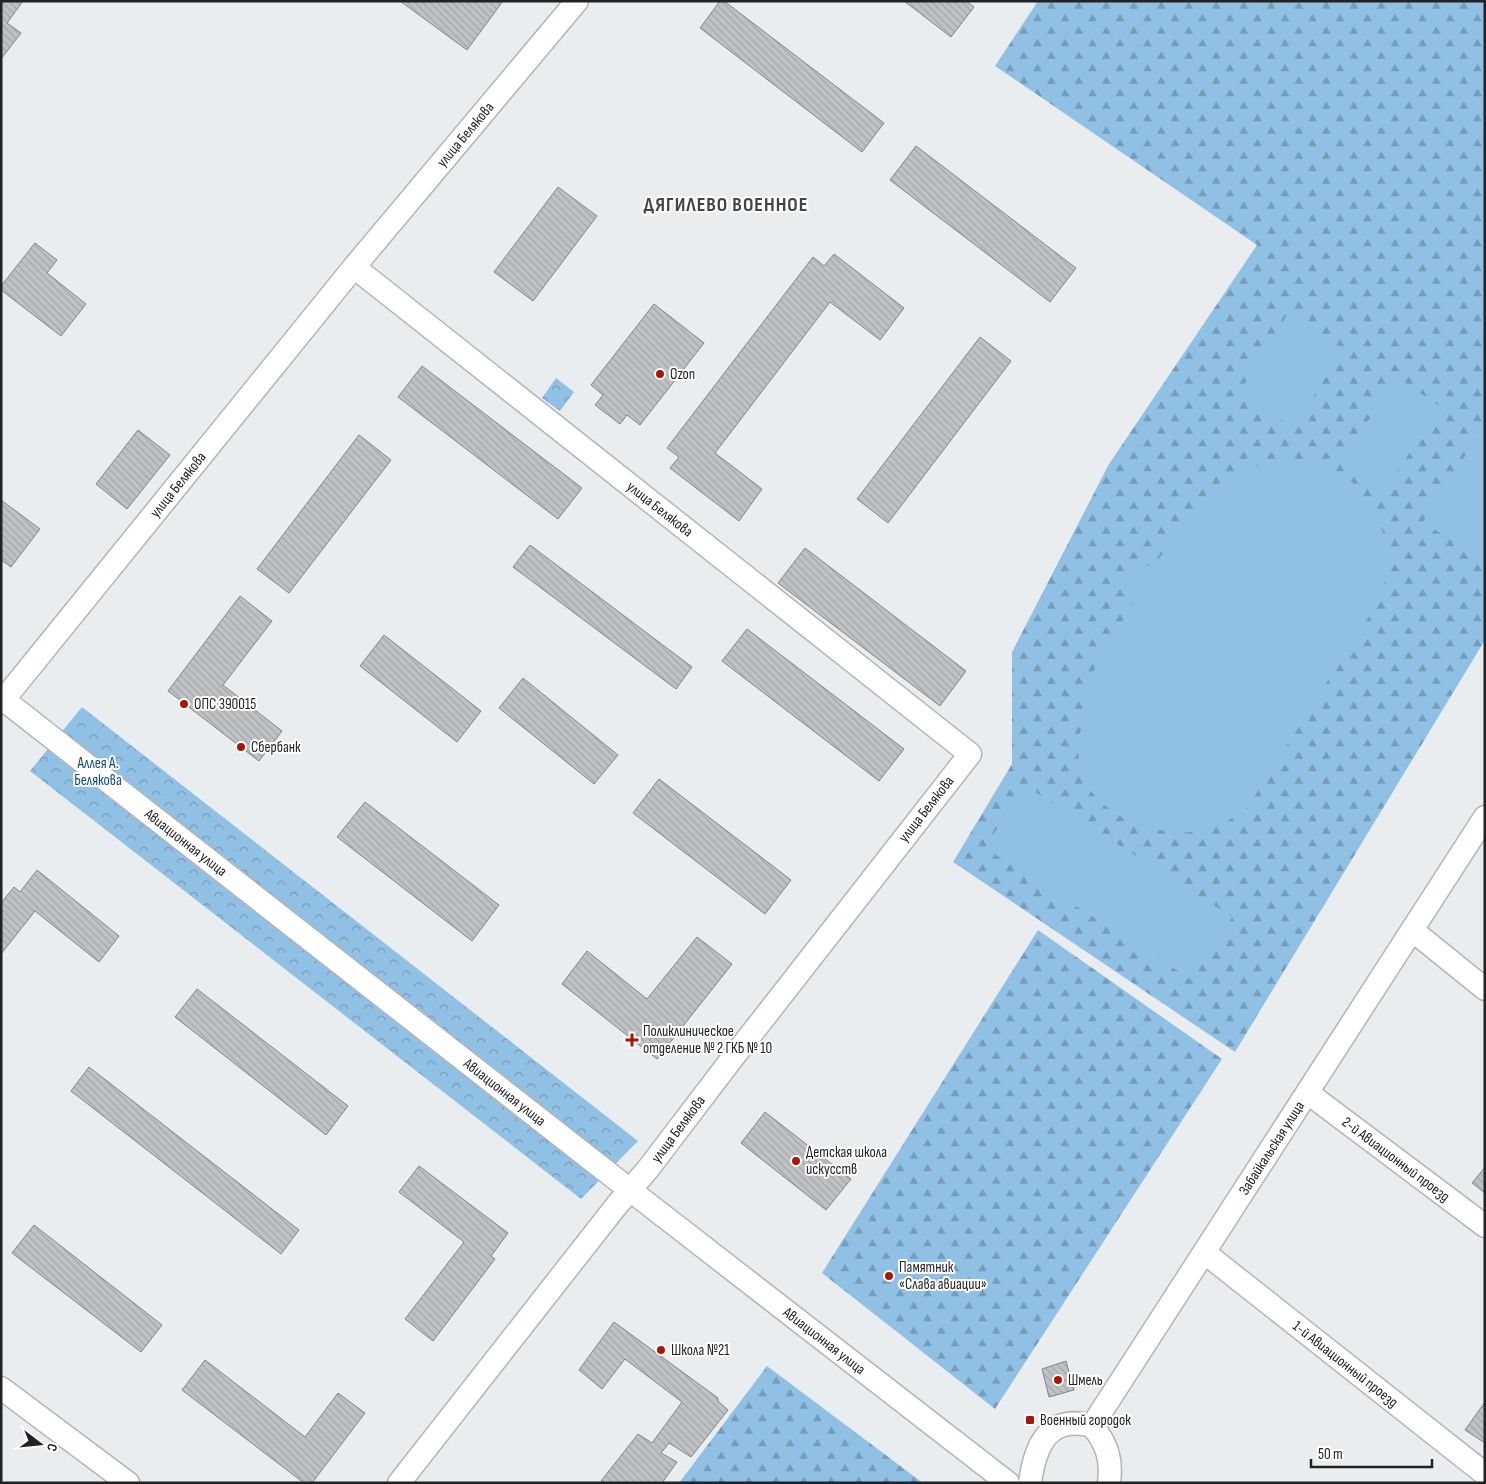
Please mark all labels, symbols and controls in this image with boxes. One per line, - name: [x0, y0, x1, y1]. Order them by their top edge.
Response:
- street label: улица Белякова: [433, 98, 498, 171]
- district label: ДЯГИЛЕВО ВОЕННОЕ: [644, 193, 808, 217]
- place label: Ozon: [670, 365, 695, 384]
- marker: Ozon: [654, 368, 666, 380]
- street label: улица Белякова: [146, 448, 211, 522]
- street label: улица Белякова: [623, 477, 697, 541]
- place label: ОПС 390015: [194, 695, 256, 714]
- marker: ОПС 390015: [178, 698, 190, 710]
- place label: Сбербанк: [251, 738, 301, 757]
- marker: Сбербанк: [235, 741, 247, 753]
- park label: Аллея А. Белякова: [74, 754, 122, 790]
- street label: улица Белякова: [895, 772, 958, 846]
- street label: Авиационная улица: [140, 804, 231, 881]
- place label: Поликлиническое отделение № 2 ГКБ № 10: [643, 1022, 772, 1058]
- marker: Поликлиническое отделение № 2 ГКБ № 10: [625, 1033, 639, 1047]
- street label: Авиационная улица: [459, 1054, 550, 1131]
- street label: улица Белякова: [647, 1092, 710, 1167]
- street label: Забайкальская улица: [1235, 1097, 1309, 1199]
- street label: 2-й Авиационный проезд: [1338, 1113, 1453, 1206]
- place label: Детская школа искусств: [806, 1143, 887, 1179]
- marker: Детская школа искусств: [790, 1155, 802, 1167]
- place label: Памятник «Слава авиации»: [899, 1258, 987, 1294]
- marker: Памятник «Слава авиации»: [883, 1270, 895, 1282]
- street label: Авиационная улица: [778, 1303, 869, 1379]
- street label: 1-й Авиационный проезд: [1289, 1317, 1402, 1412]
- place label: Школа №21: [671, 1341, 730, 1360]
- marker: Школа №21: [655, 1344, 667, 1356]
- place label: Шмель: [1068, 1371, 1103, 1390]
- marker: Шмель: [1052, 1374, 1064, 1386]
- place label: Военный городок: [1040, 1411, 1131, 1430]
- marker: Военный городок: [1024, 1414, 1036, 1426]
- north arrow: [15, 1419, 65, 1469]
- scale bar: [1311, 1436, 1432, 1468]
- text: С: [43, 1442, 61, 1453]
- text: 50 m: [1318, 1445, 1343, 1464]

